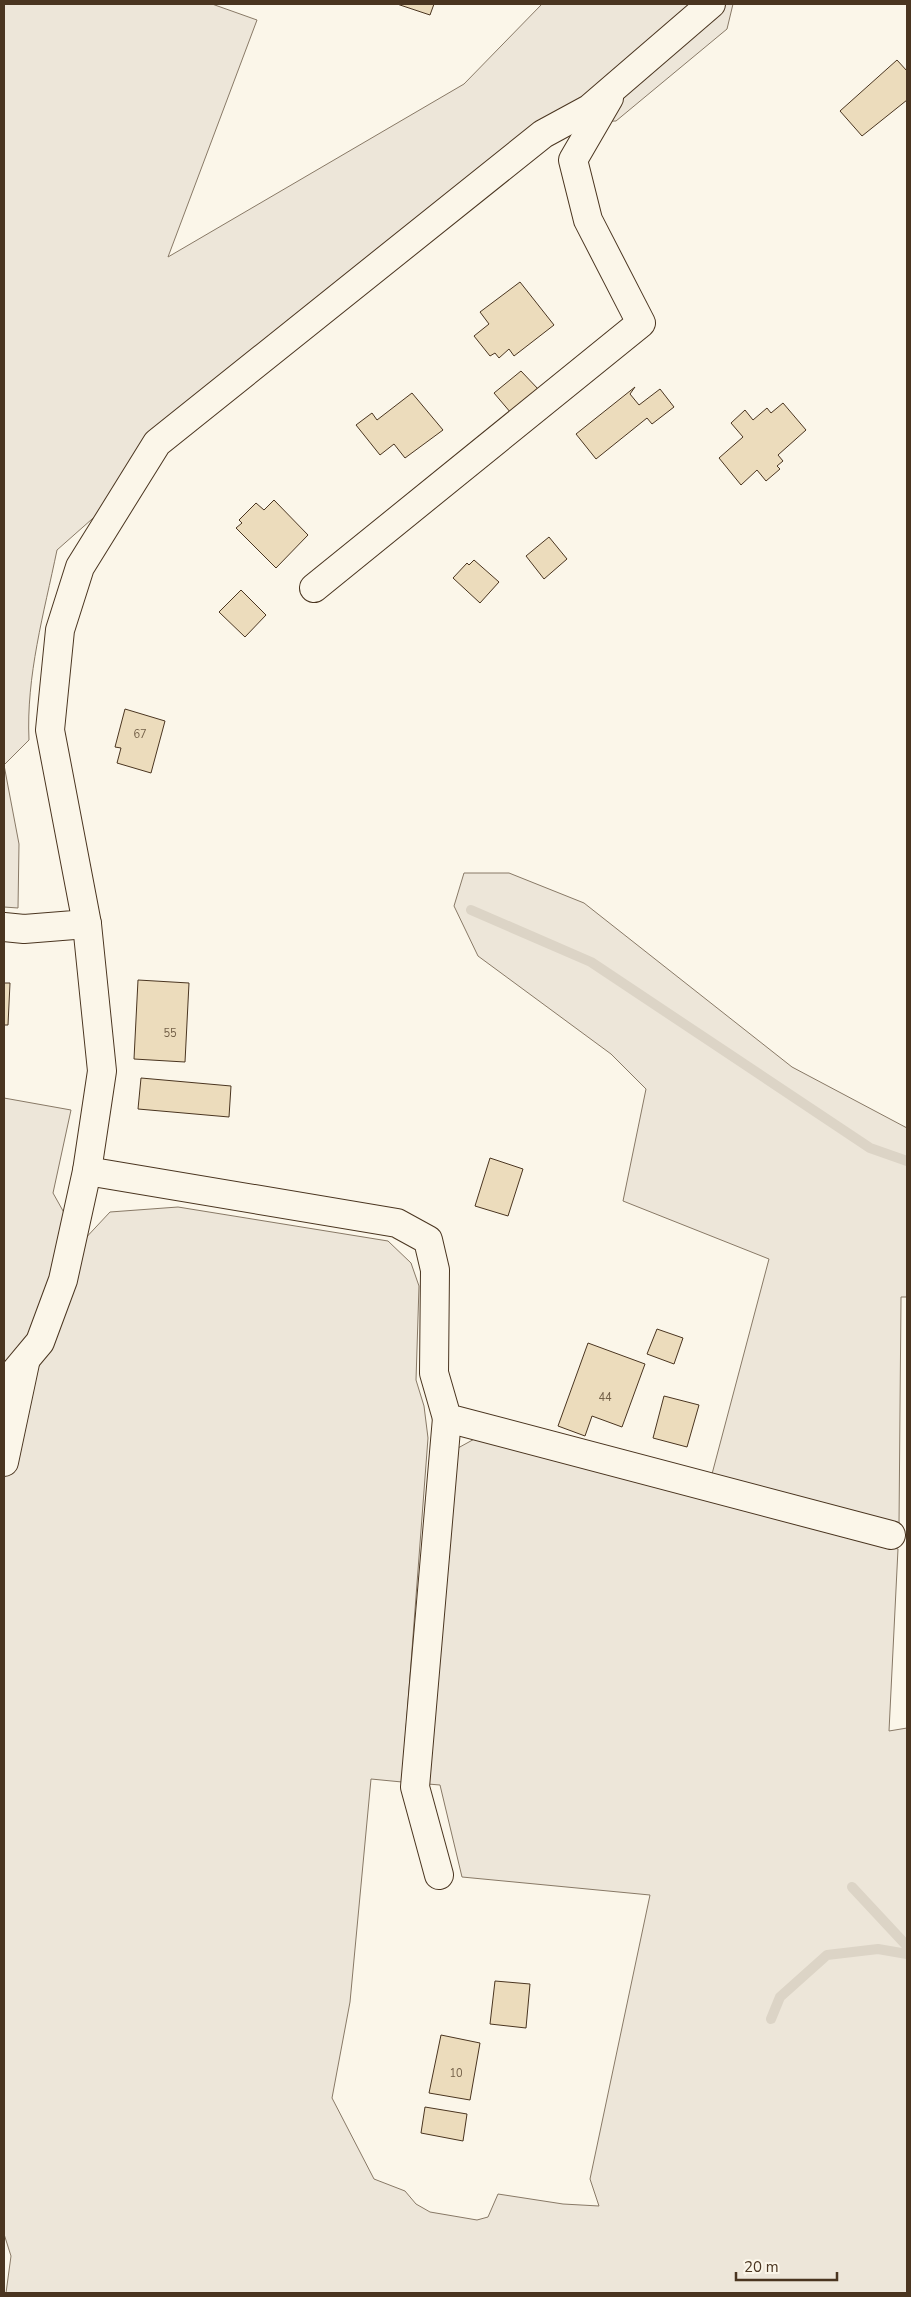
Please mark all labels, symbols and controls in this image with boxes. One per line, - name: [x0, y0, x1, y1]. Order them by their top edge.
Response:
- house number: 67: [133, 727, 147, 742]
- house number: 55: [163, 1026, 177, 1041]
- house number: 44: [598, 1390, 612, 1405]
- house number: 10: [449, 2066, 463, 2081]
- scale bar: [736, 2250, 837, 2282]
- text: 20 m: [744, 2257, 779, 2277]

